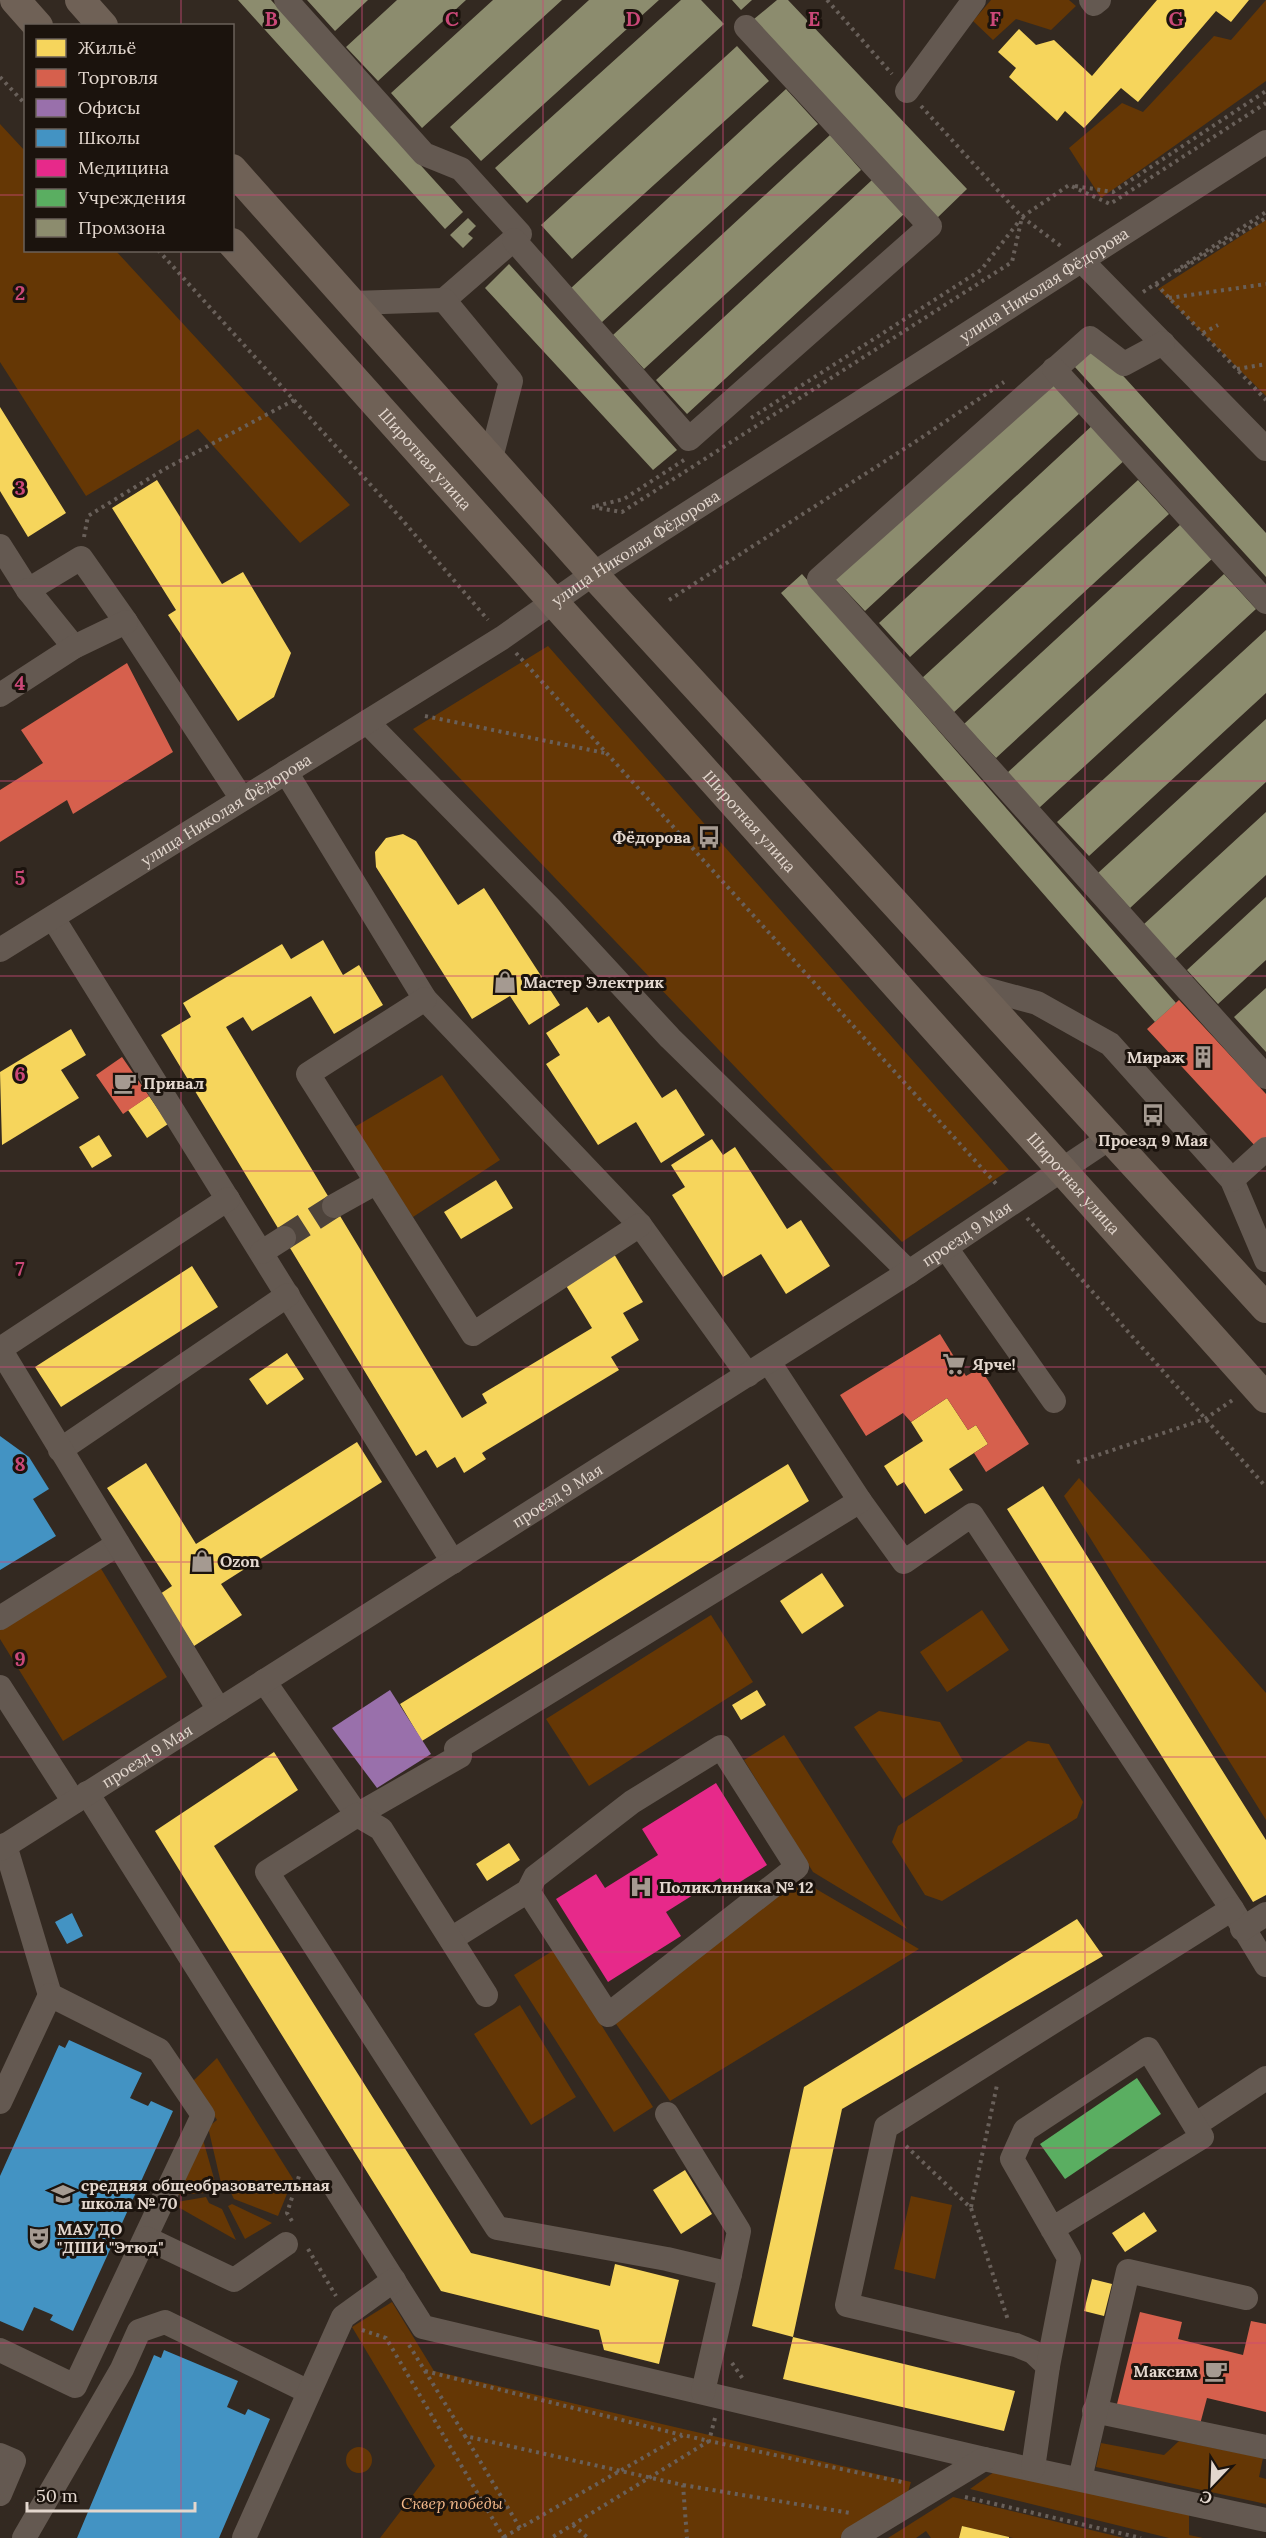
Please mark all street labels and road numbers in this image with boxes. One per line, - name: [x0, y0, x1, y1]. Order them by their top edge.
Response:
- street label: улица Николая Фёдорова: [955, 223, 1132, 346]
- street label: Широтная улица: [375, 404, 476, 514]
- street label: улица Николая Фёдорова: [547, 485, 723, 610]
- street label: улица Николая Фёдорова: [137, 749, 315, 870]
- street label: Широтная улица: [699, 766, 800, 876]
- street label: Широтная улица: [1023, 1128, 1125, 1238]
- street label: проезд 9 Мая: [918, 1196, 1015, 1271]
- street label: проезд 9 Мая: [508, 1459, 606, 1532]
- street label: проезд 9 Мая: [98, 1720, 196, 1792]

